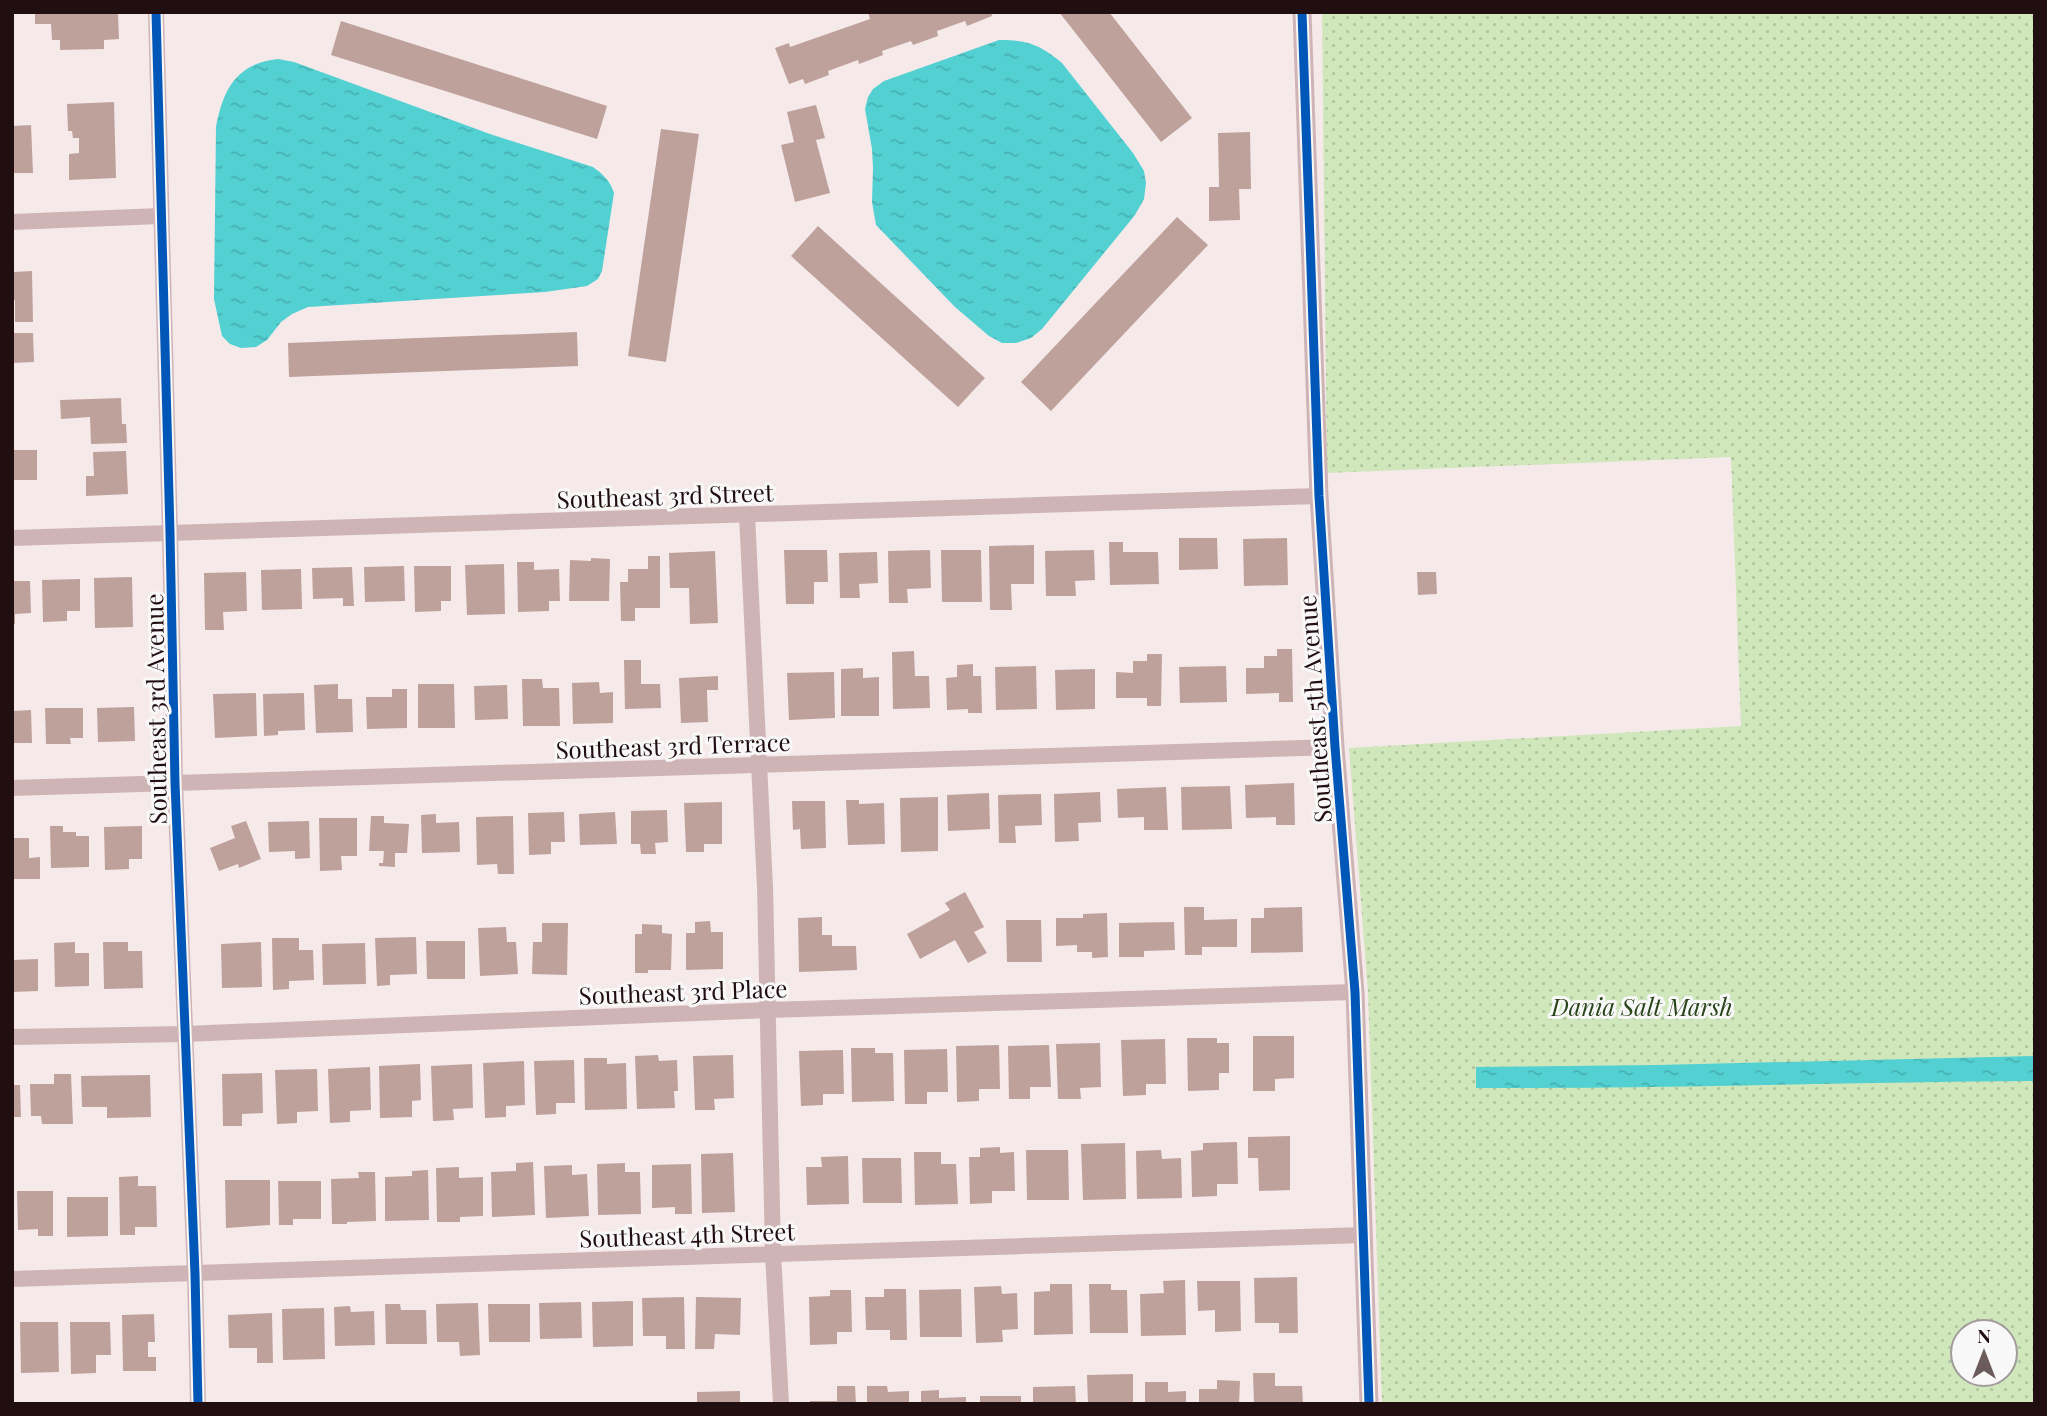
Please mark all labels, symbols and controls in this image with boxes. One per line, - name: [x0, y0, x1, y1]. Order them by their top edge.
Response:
- street label: Southeast 3rd Street: [556, 475, 774, 515]
- street label: Southeast 3rd Avenue: [137, 593, 173, 825]
- street label: Southeast 5th Avenue: [1290, 594, 1338, 824]
- street label: Southeast 3rd Terrace: [555, 725, 791, 765]
- street label: Southeast 3rd Place: [578, 971, 788, 1011]
- park label: Dania Salt Marsh: [1550, 990, 1733, 1022]
- street label: Southeast 4th Street: [579, 1214, 796, 1254]
- north arrow: [1949, 1318, 2019, 1388]
- text: N: [1977, 1322, 1991, 1348]

